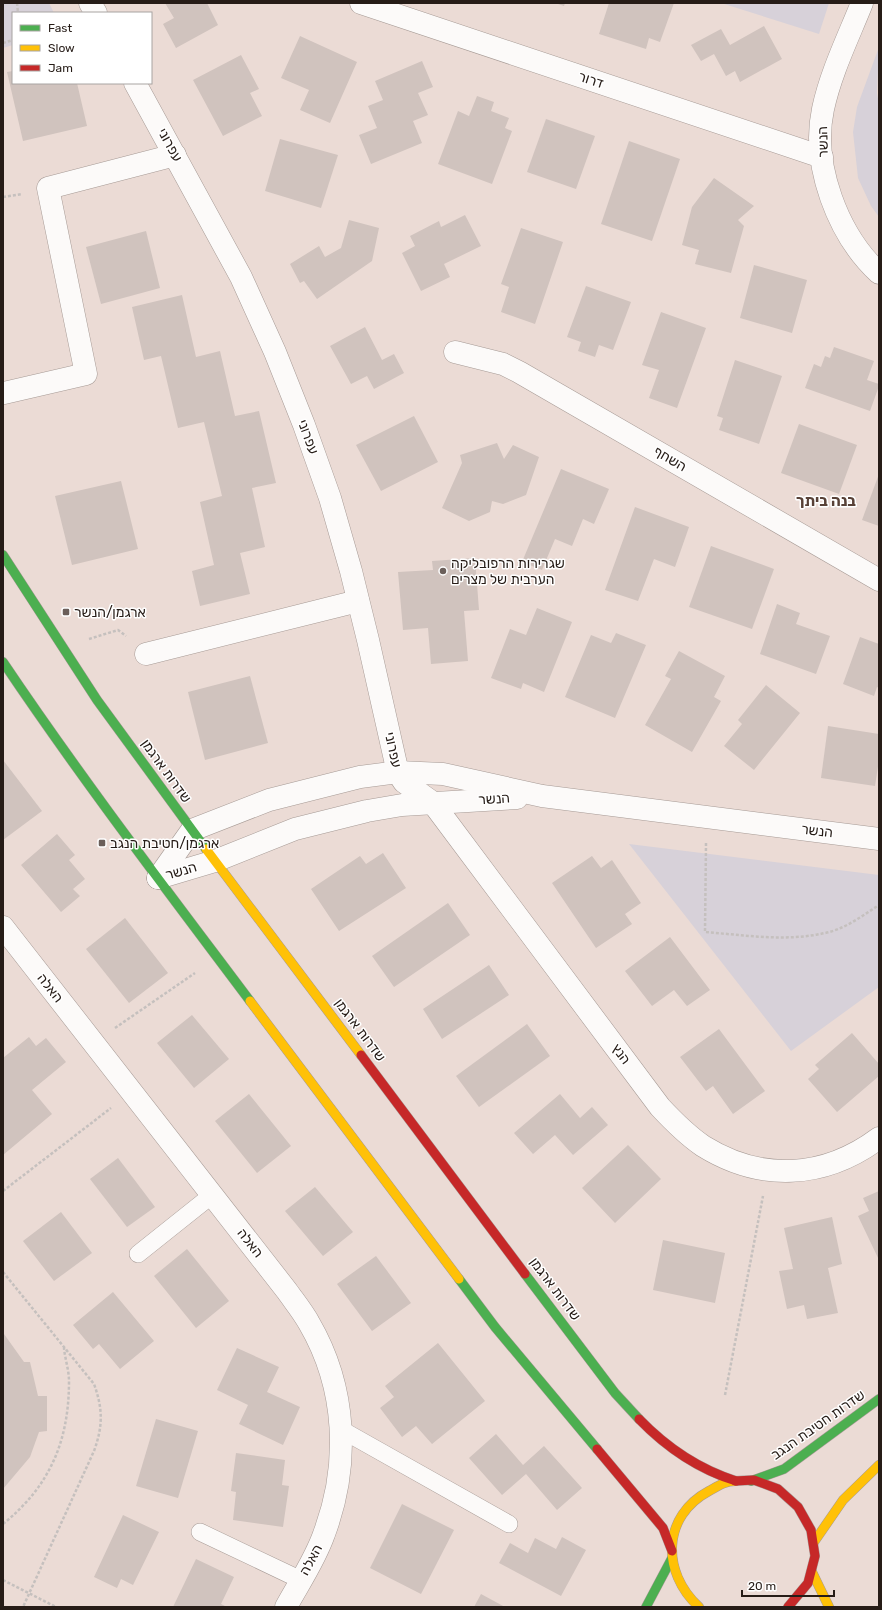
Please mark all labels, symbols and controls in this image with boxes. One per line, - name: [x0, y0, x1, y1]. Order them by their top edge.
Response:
- legend: [12, 12, 152, 84]
- text: Fast: [48, 21, 72, 35]
- text: Slow: [48, 41, 75, 55]
- text: Jam: [48, 61, 73, 75]
- street label: דרור: [576, 68, 606, 92]
- street label: עפרוני: [154, 125, 186, 165]
- street label: הנשר: [814, 126, 832, 158]
- street label: עפרוני: [294, 417, 322, 457]
- street label: השחף: [650, 443, 690, 475]
- district label: בנה ביתך: [796, 492, 856, 510]
- place label: שגרירות הרפובליקה הערבית של מצרים: [451, 555, 565, 588]
- marker: שגרירות הרפובליקה הערבית של מצרים: [438, 566, 448, 576]
- place label: ארגמן/הנשר: [74, 604, 146, 621]
- marker: ארגמן/הנשר: [61, 607, 71, 617]
- street label: עפרוני: [381, 731, 405, 769]
- street label: שדרות ארגמן: [137, 736, 195, 806]
- street label: הנשר: [478, 789, 510, 809]
- street label: הנשר: [800, 821, 834, 841]
- place label: ארגמן/חטיבת הנגב: [110, 835, 219, 852]
- marker: ארגמן/חטיבת הנגב: [97, 838, 107, 848]
- street label: הנשר: [163, 858, 199, 884]
- street label: האלה: [33, 970, 67, 1006]
- street label: שדרות ארגמן: [331, 995, 389, 1065]
- street label: הנץ: [608, 1040, 634, 1068]
- street label: האלה: [233, 1225, 267, 1261]
- street label: שדרות ארגמן: [526, 1254, 584, 1324]
- street label: שדרות חטיבת הנגב: [768, 1386, 868, 1464]
- street label: האלה: [296, 1542, 326, 1578]
- scale bar: [742, 1572, 834, 1598]
- text: 20 m: [748, 1579, 776, 1593]

